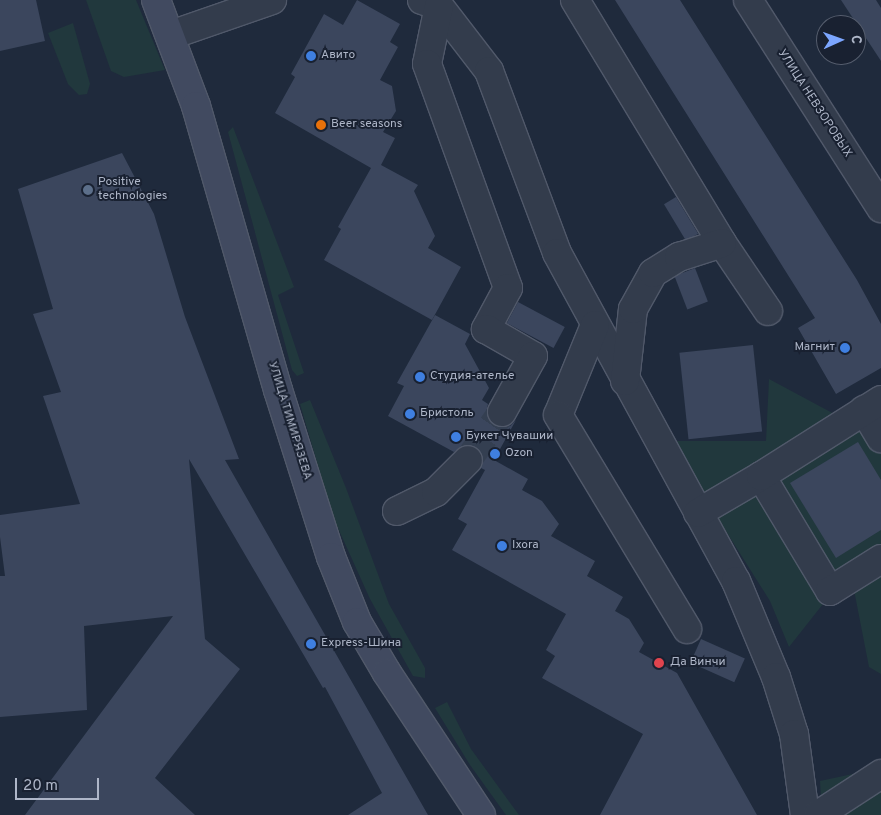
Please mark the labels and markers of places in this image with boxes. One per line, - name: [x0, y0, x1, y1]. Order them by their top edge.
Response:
- place label: Авито: [321, 49, 355, 63]
- marker: Авито: [305, 50, 317, 62]
- place label: Beer seasons: [331, 118, 402, 132]
- marker: Beer seasons: [315, 119, 327, 131]
- place label: Positive technologies: [98, 176, 167, 204]
- marker: Positive technologies: [82, 184, 94, 196]
- place label: Магнит: [794, 341, 835, 355]
- marker: Магнит: [839, 342, 851, 354]
- place label: Студия-ателье: [430, 370, 515, 384]
- marker: Студия-ателье: [414, 371, 426, 383]
- place label: Бристоль: [420, 407, 474, 421]
- marker: Бристоль: [404, 408, 416, 420]
- place label: Букет Чувашии: [466, 430, 553, 444]
- marker: Букет Чувашии: [450, 431, 462, 443]
- place label: Ozon: [505, 447, 533, 461]
- marker: Ozon: [489, 448, 501, 460]
- place label: Ixora: [512, 539, 539, 553]
- marker: Ixora: [496, 540, 508, 552]
- place label: Express-Шина: [321, 637, 401, 651]
- marker: Express-Шина: [305, 638, 317, 650]
- marker: Да Винчи: [652, 656, 666, 670]
- place label: Да Винчи: [670, 656, 726, 670]

